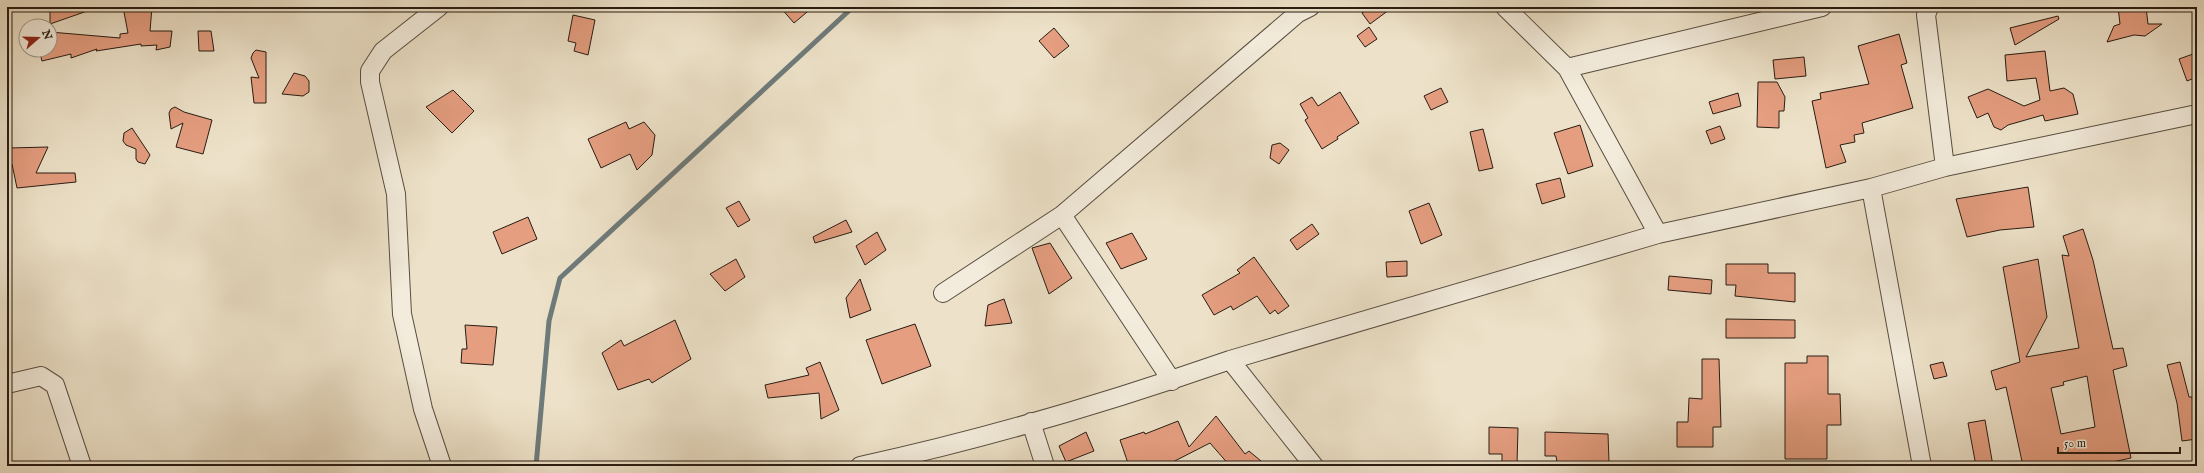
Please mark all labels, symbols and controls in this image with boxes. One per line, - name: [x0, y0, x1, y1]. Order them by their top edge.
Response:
- north arrow: [18, 18, 58, 58]
- text: N: [38, 27, 55, 42]
- scale bar: [2058, 429, 2180, 455]
- text: 50 m: [2064, 436, 2086, 451]

